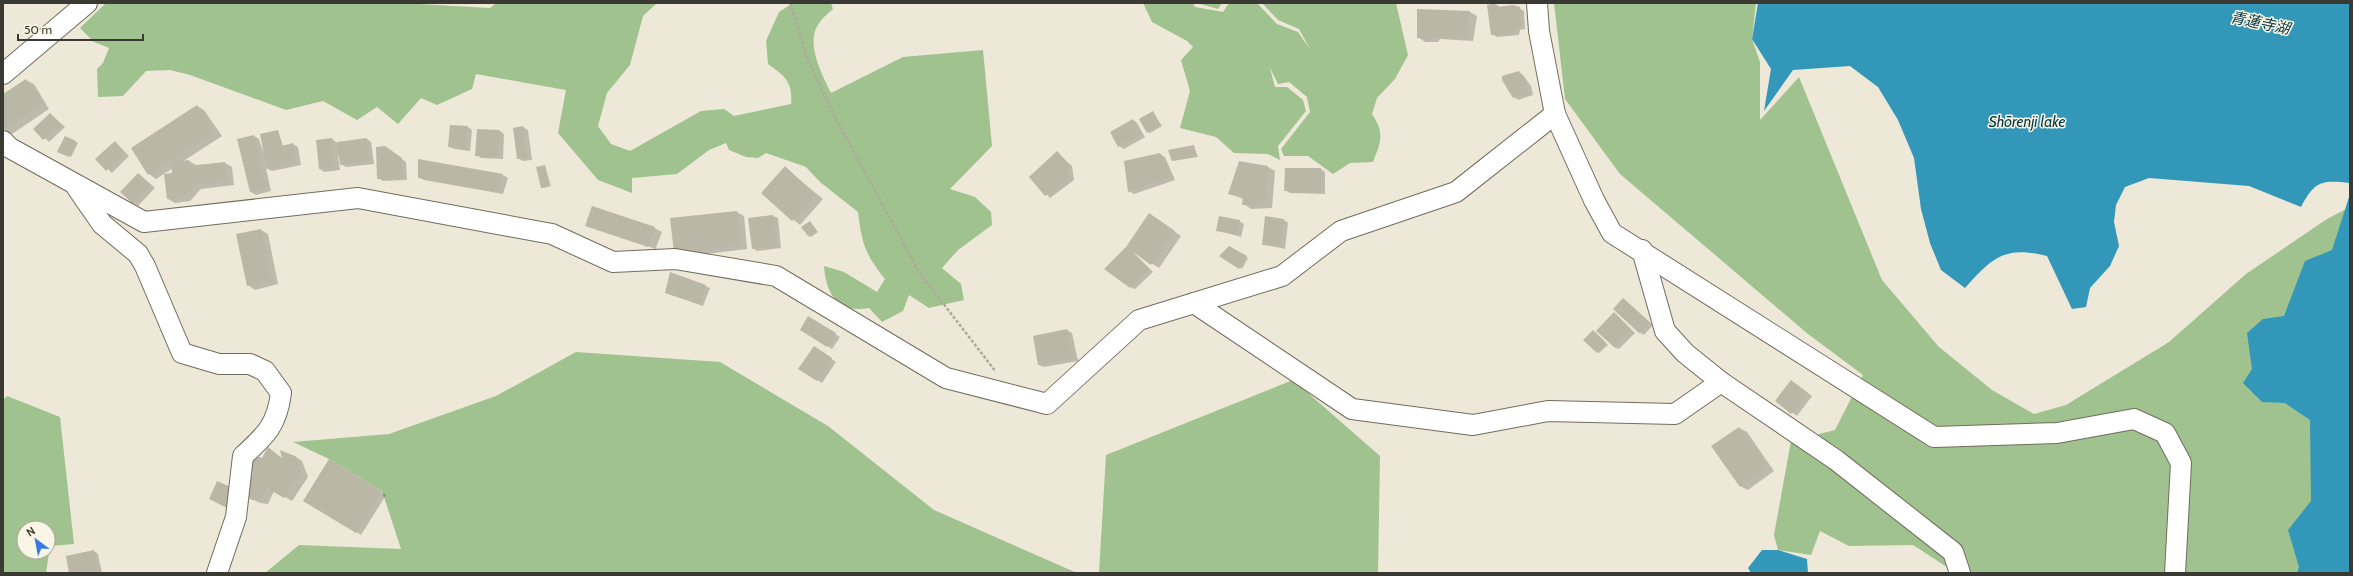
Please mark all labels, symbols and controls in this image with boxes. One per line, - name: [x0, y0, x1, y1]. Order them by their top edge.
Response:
- water label: 青蓮寺湖: [2229, 8, 2293, 38]
- scale bar: [18, 16, 143, 42]
- text: 50 m: [24, 22, 52, 37]
- water label: Shōrenji lake: [1989, 113, 2065, 131]
- north arrow: [16, 520, 56, 560]
- text: N: [24, 524, 38, 540]

